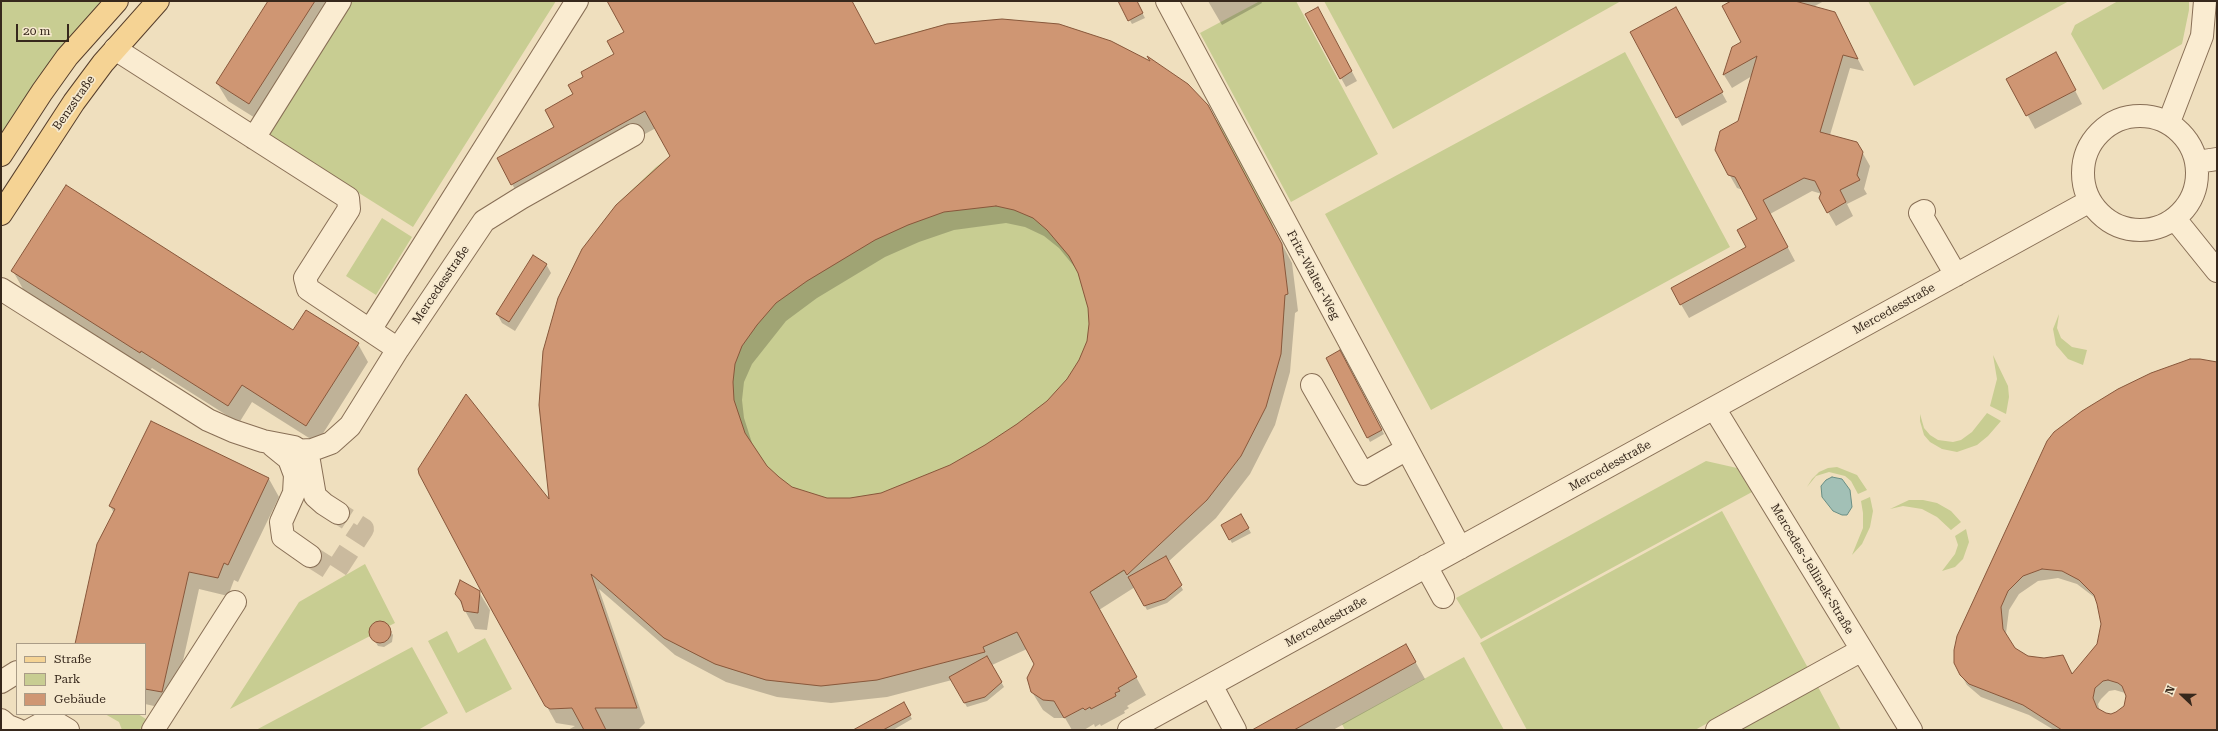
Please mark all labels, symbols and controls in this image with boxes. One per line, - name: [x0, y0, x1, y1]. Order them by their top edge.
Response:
- scale bar: [18, 16, 71, 42]
- text: 20 m: [23, 24, 50, 38]
- street label: Benzstraße: [50, 73, 98, 133]
- street label: Fritz-Walter-Weg: [1283, 228, 1343, 322]
- street label: Mercedesstraße: [409, 243, 473, 327]
- street label: Mercedesstraße: [1850, 281, 1938, 337]
- street label: Mercedesstraße: [1566, 438, 1654, 494]
- street label: Mercedes-Jellinek-Straße: [1767, 501, 1857, 637]
- street label: Mercedesstraße: [1282, 594, 1370, 650]
- legend: [16, 643, 146, 715]
- text: Straße: [54, 652, 91, 666]
- text: Park: [54, 672, 80, 686]
- north arrow: [2162, 675, 2202, 715]
- text: N: [2163, 684, 2178, 697]
- text: Gebäude: [54, 692, 106, 706]

